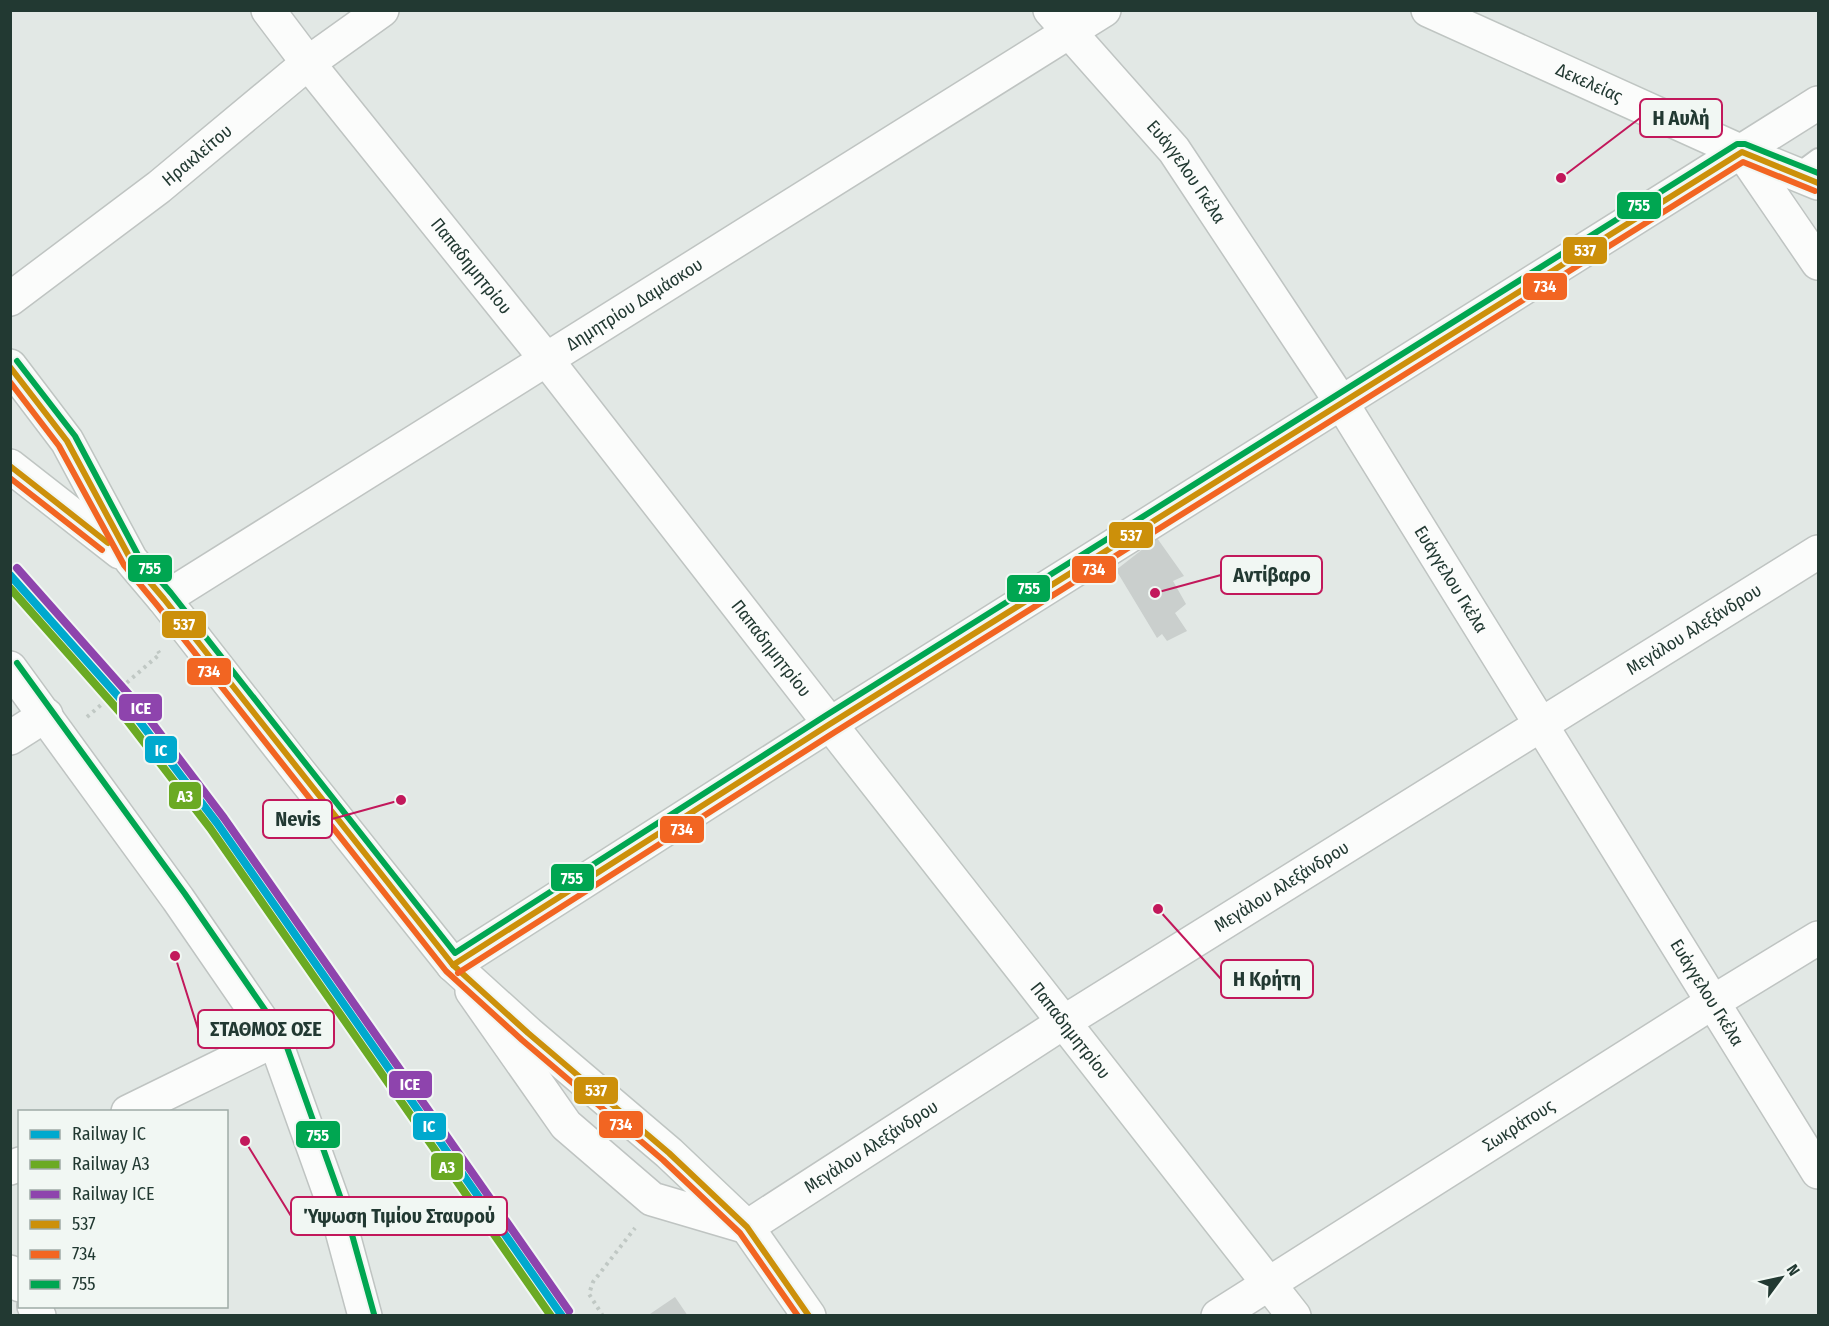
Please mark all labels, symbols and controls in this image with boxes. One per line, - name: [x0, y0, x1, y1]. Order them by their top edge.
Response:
- street label: Δεκελείας: [1553, 58, 1626, 108]
- callout: Η Αυλή: [1640, 99, 1722, 137]
- text: Η Αυλή: [1652, 106, 1710, 130]
- street label: Ευάγγελου Γκέλα: [1142, 116, 1231, 228]
- street label: Ηρακλείτου: [158, 120, 237, 191]
- line badge: 755: [1616, 191, 1662, 220]
- text: 755: [1628, 196, 1650, 215]
- street label: Παπαδημητρίου: [426, 214, 517, 319]
- line badge: 537: [1562, 236, 1608, 265]
- text: 537: [1574, 241, 1596, 260]
- street label: Δημητρίου Δαμάσκου: [562, 253, 707, 355]
- line badge: 734: [1522, 272, 1568, 301]
- text: 734: [1534, 277, 1556, 296]
- line badge: 537: [1108, 521, 1154, 549]
- street label: Ευάγγελου Γκέλα: [1409, 522, 1492, 637]
- text: 537: [1120, 526, 1142, 545]
- line badge: 755: [127, 554, 173, 583]
- line badge: 734: [1071, 555, 1117, 584]
- callout: Αντίβαρο: [1221, 556, 1322, 594]
- text: 755: [139, 559, 161, 578]
- text: 734: [1083, 560, 1105, 579]
- text: Αντίβαρο: [1232, 563, 1311, 587]
- line badge: 755: [1006, 574, 1051, 603]
- text: 755: [1018, 579, 1040, 598]
- street label: Μεγάλου Αλεξάνδρου: [1622, 579, 1766, 680]
- street label: Παπαδημητρίου: [727, 596, 816, 701]
- line badge: 537: [161, 610, 207, 639]
- text: 537: [173, 615, 195, 634]
- line badge: 734: [186, 657, 232, 686]
- text: 734: [198, 662, 220, 681]
- line badge: ICE: [118, 693, 163, 722]
- text: ICE: [131, 699, 152, 718]
- line badge: IC: [144, 735, 178, 764]
- text: IC: [155, 741, 168, 760]
- line badge: A3: [168, 781, 202, 810]
- text: A3: [176, 787, 194, 806]
- callout: Nevis: [263, 800, 332, 838]
- text: Nevis: [275, 807, 321, 831]
- line badge: 734: [659, 815, 705, 844]
- text: 734: [671, 820, 693, 839]
- street label: Μεγάλου Αλεξάνδρου: [1210, 836, 1353, 937]
- line badge: 755: [550, 863, 595, 892]
- text: 755: [561, 869, 583, 888]
- street label: Ευάγγελου Γκέλα: [1665, 935, 1748, 1050]
- callout: Η Κρήτη: [1221, 960, 1313, 998]
- text: Η Κρήτη: [1233, 967, 1301, 991]
- street label: Παπαδημητρίου: [1026, 978, 1115, 1083]
- callout: ΣΤΑΘΜΟΣ ΟΣΕ: [198, 1010, 334, 1048]
- text: ΣΤΑΘΜΟΣ ΟΣΕ: [210, 1017, 322, 1041]
- line badge: ICE: [388, 1070, 433, 1099]
- text: ICE: [400, 1075, 421, 1094]
- line badge: 537: [573, 1076, 619, 1105]
- text: 537: [585, 1081, 607, 1100]
- street label: Σωκράτους: [1479, 1094, 1559, 1156]
- street label: Μεγάλου Αλεξάνδρου: [800, 1095, 942, 1198]
- legend: [18, 1110, 228, 1308]
- line badge: 734: [598, 1110, 644, 1139]
- line badge: IC: [412, 1112, 447, 1141]
- text: 734: [610, 1115, 632, 1134]
- text: IC: [423, 1117, 436, 1136]
- line badge: 755: [295, 1120, 341, 1149]
- text: Railway IC: [72, 1123, 146, 1145]
- text: 755: [307, 1126, 329, 1145]
- line badge: A3: [430, 1152, 464, 1181]
- text: Railway A3: [72, 1153, 150, 1175]
- text: A3: [438, 1158, 456, 1177]
- text: Railway ICE: [72, 1183, 154, 1205]
- callout: Ύψωση Τιμίου Σταυρού: [291, 1197, 507, 1235]
- text: Ύψωση Τιμίου Σταυρού: [303, 1204, 495, 1228]
- text: 537: [72, 1213, 95, 1235]
- text: 734: [72, 1243, 96, 1265]
- north arrow: [1751, 1248, 1811, 1308]
- text: N: [1783, 1261, 1804, 1279]
- text: 755: [72, 1273, 95, 1295]

